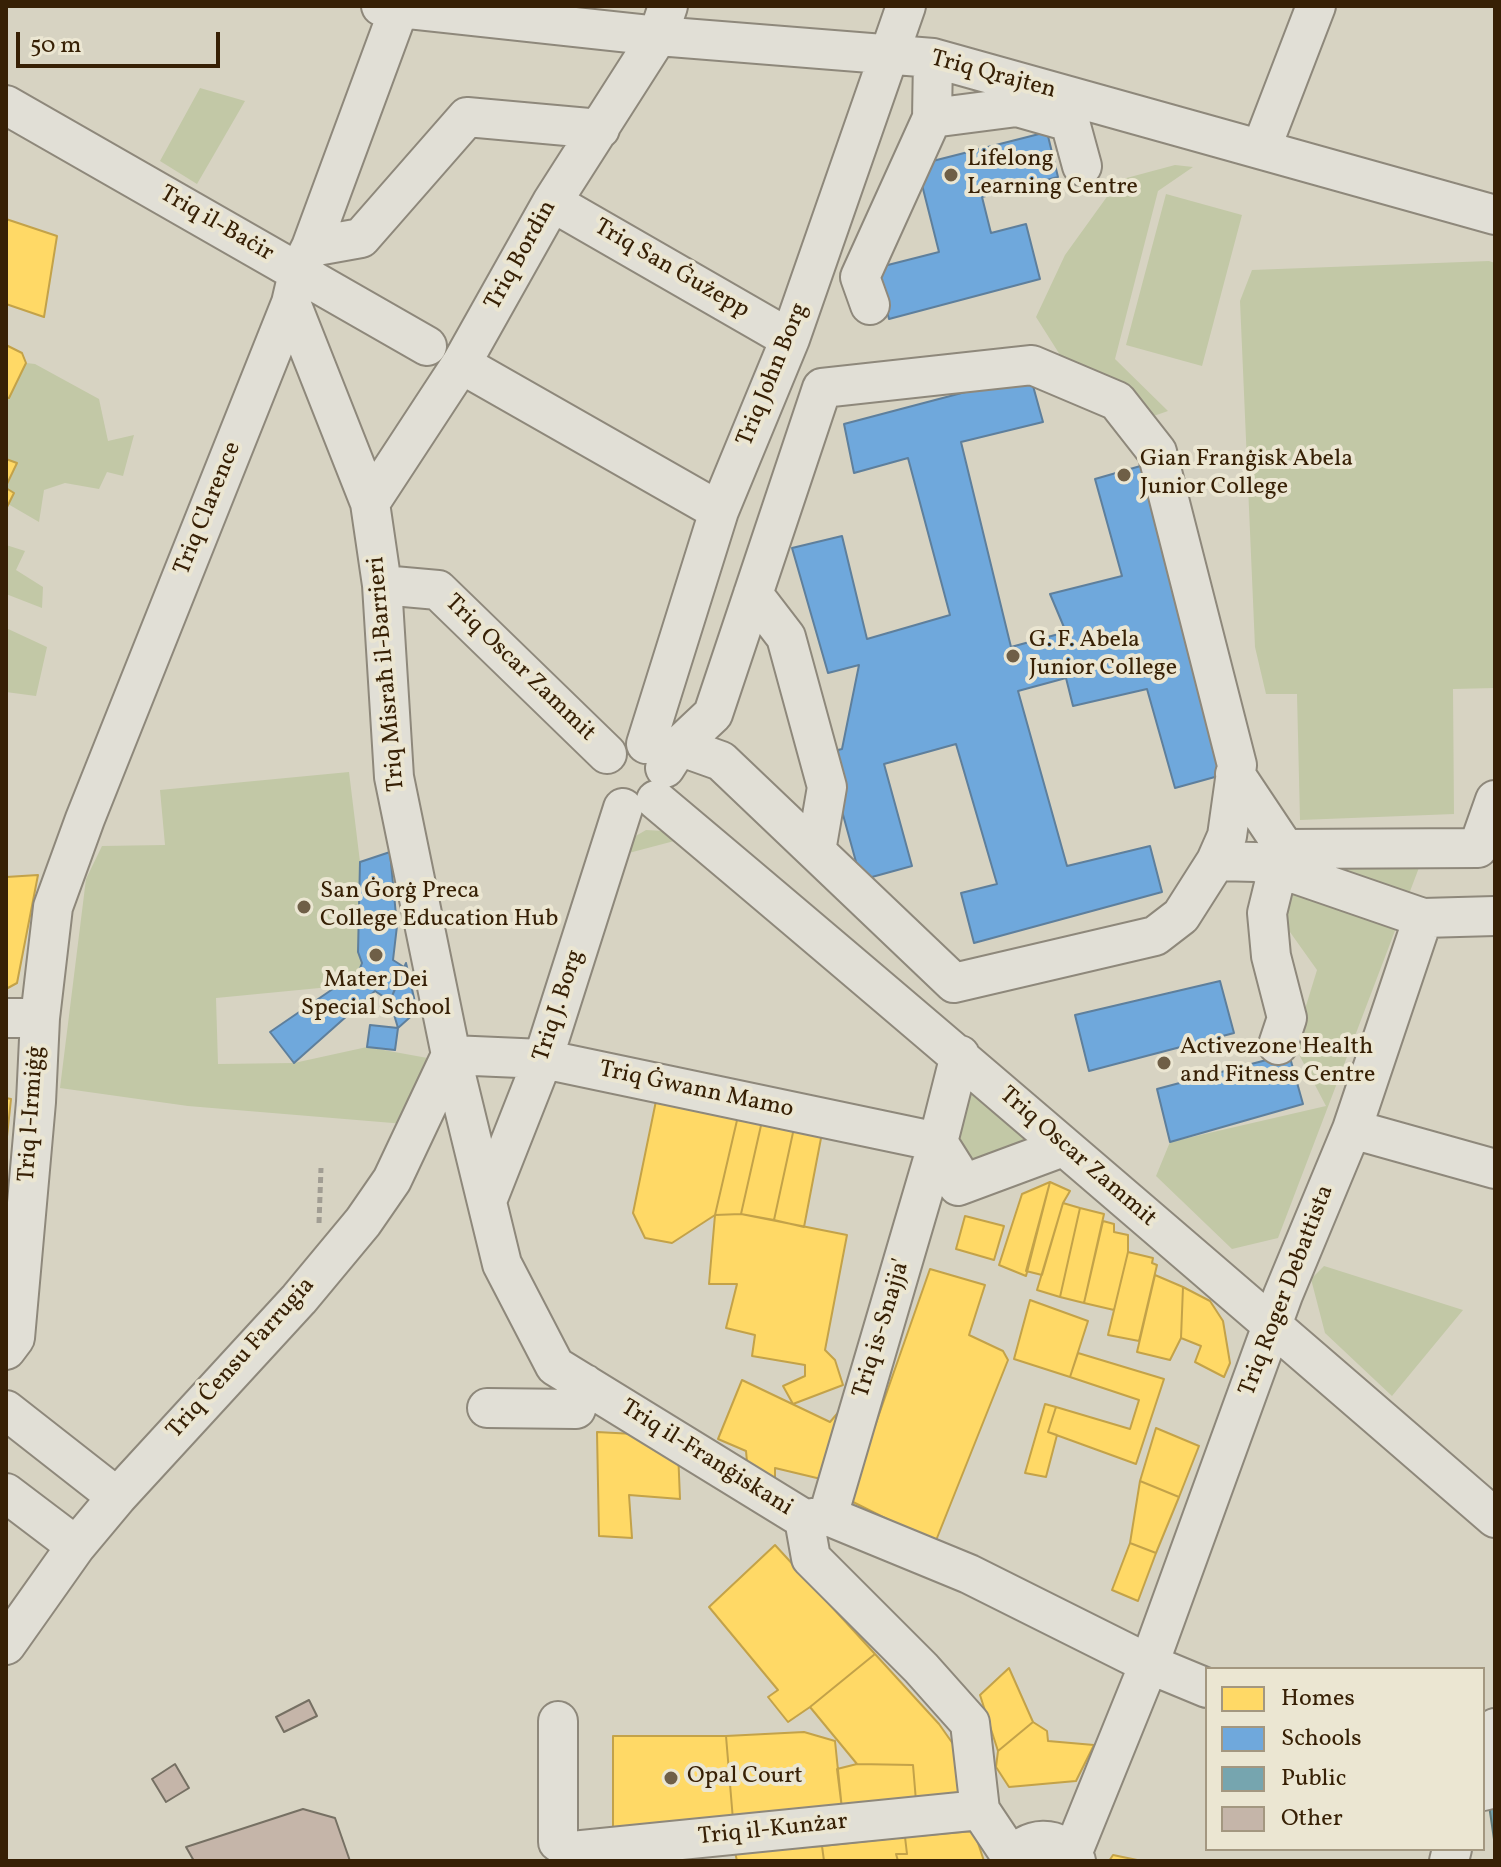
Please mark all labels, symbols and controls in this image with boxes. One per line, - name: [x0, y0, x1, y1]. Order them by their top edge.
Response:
- scale bar: [20, 16, 224, 66]
- text: 50 m: [30, 29, 82, 63]
- street label: Triq Qrajten: [927, 45, 1059, 107]
- place label: Lifelong Learning Centre: [967, 147, 1138, 203]
- marker: Lifelong Learning Centre: [942, 166, 960, 184]
- street label: Triq il-Baċir: [154, 181, 278, 269]
- street label: Triq Bordin: [480, 196, 564, 316]
- street label: Triq San Ġużepp: [588, 214, 754, 326]
- street label: Triq John Borg: [732, 299, 816, 451]
- street label: Triq Clarence: [169, 438, 249, 580]
- place label: Gian Franġisk Abela Junior College: [1140, 447, 1353, 503]
- marker: Gian Franġisk Abela Junior College: [1115, 466, 1133, 484]
- street label: Triq Misraħ il-Barrieri: [363, 555, 413, 793]
- street label: Triq Oscar Zammit: [437, 590, 601, 748]
- place label: G. F. Abela Junior College: [1029, 628, 1177, 684]
- marker: G. F. Abela Junior College: [1004, 647, 1022, 665]
- place label: San Ġorġ Preca College Education Hub: [320, 879, 558, 935]
- marker: San Ġorġ Preca College Education Hub: [295, 898, 313, 916]
- marker: Mater Dei Special School: [367, 946, 385, 964]
- street label: Triq J. Borg: [528, 946, 592, 1066]
- place label: Mater Dei Special School: [301, 968, 451, 1024]
- place label: Activezone Health and Fitness Centre: [1180, 1035, 1375, 1091]
- street label: Triq l-Irmiġġ: [14, 1045, 52, 1183]
- marker: Activezone Health and Fitness Centre: [1155, 1054, 1173, 1072]
- street label: Triq Ġwann Mamo: [596, 1056, 796, 1126]
- street label: Triq Oscar Zammit: [993, 1082, 1161, 1234]
- street label: Triq Roger Debattista: [1234, 1181, 1342, 1401]
- street label: Triq is-Snajja': [848, 1256, 918, 1402]
- street label: Triq Ċensu Farrugia: [162, 1272, 322, 1446]
- street label: Triq il-Franġiskani: [615, 1394, 797, 1524]
- legend: [1205, 1667, 1485, 1851]
- text: Homes: [1281, 1682, 1355, 1716]
- text: Schools: [1281, 1722, 1361, 1756]
- text: Public: [1281, 1762, 1347, 1796]
- place label: Opal Court: [687, 1764, 803, 1792]
- marker: Opal Court: [662, 1769, 680, 1787]
- text: Other: [1281, 1802, 1343, 1836]
- street label: Triq il-Kunżar: [697, 1809, 849, 1853]

